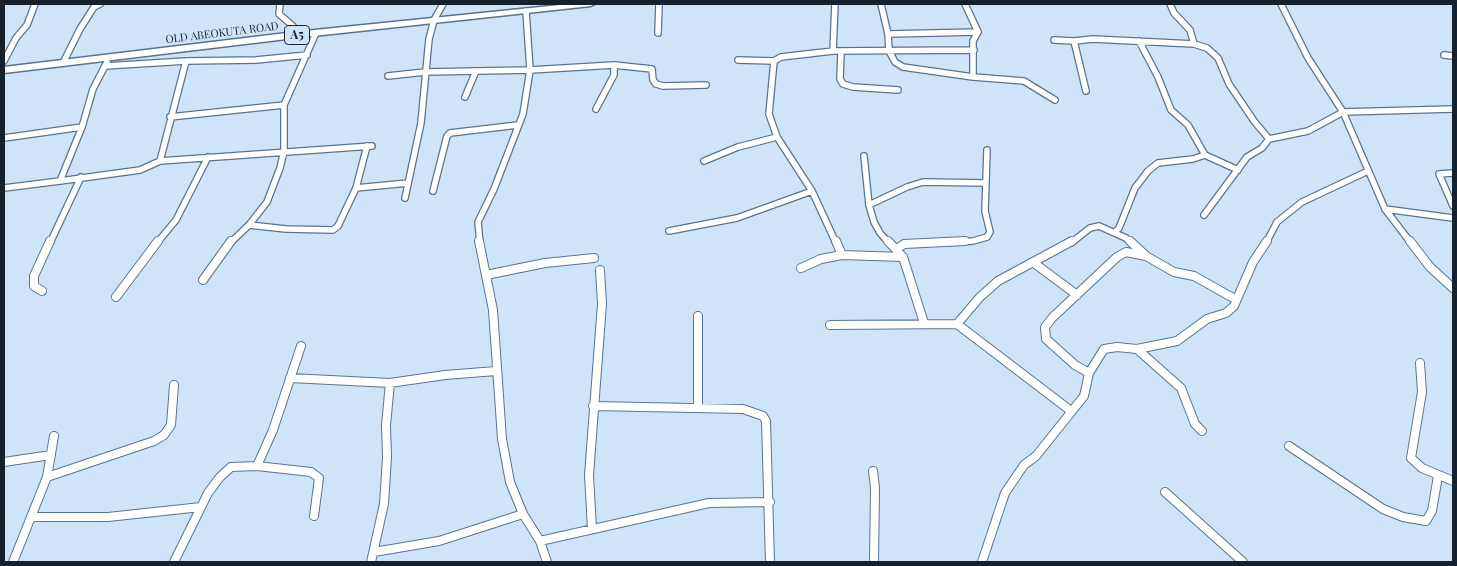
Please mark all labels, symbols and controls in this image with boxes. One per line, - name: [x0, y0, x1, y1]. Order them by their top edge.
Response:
- street label: OLD ABEOKUTA ROAD: [165, 20, 279, 46]
- road number: A5: [284, 26, 310, 44]

